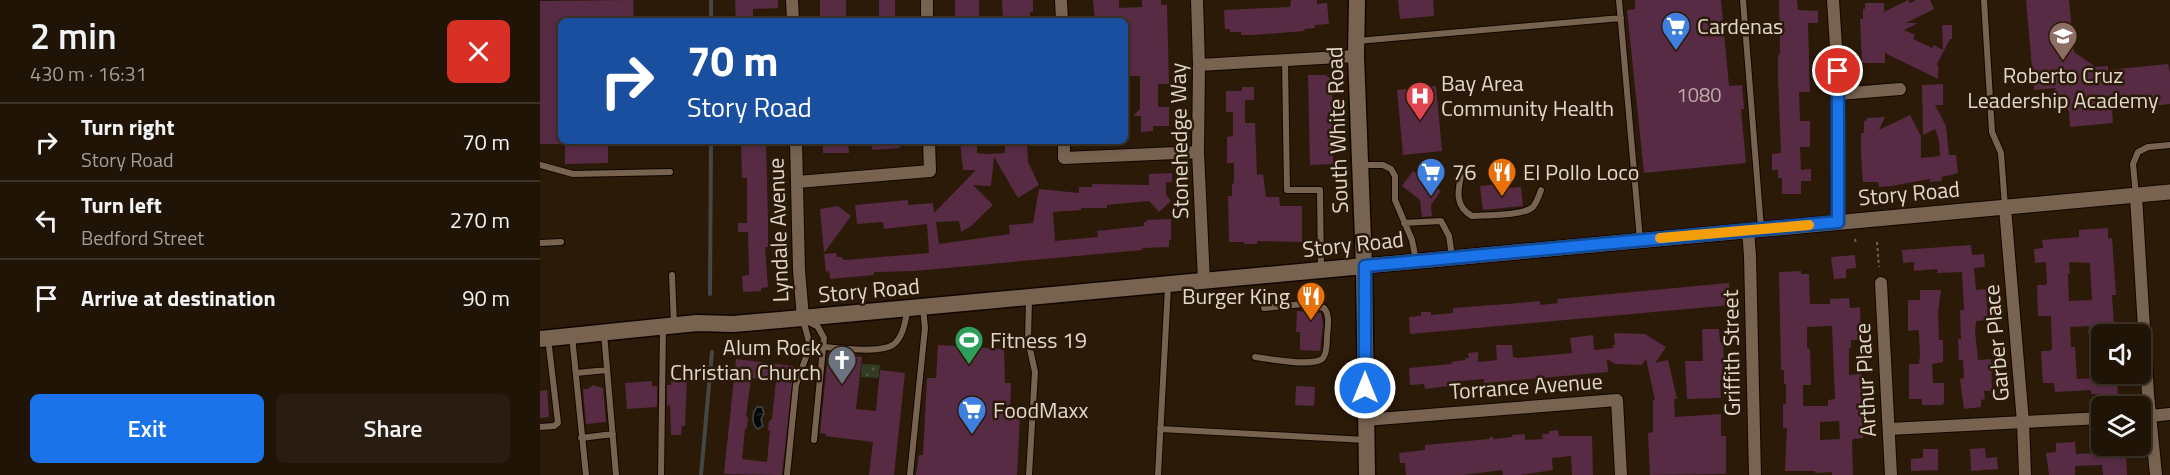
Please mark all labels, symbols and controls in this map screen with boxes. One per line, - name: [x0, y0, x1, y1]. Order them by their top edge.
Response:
- text: 2 min: [30, 8, 117, 63]
- place label: Cardenas: [1697, 9, 1783, 43]
- supermarket icon: Cardenas: [1660, 10, 1692, 52]
- button: close: [447, 20, 510, 83]
- school or university icon: Roberto Cruz Leadership Academy: [2047, 20, 2079, 62]
- text: 70 m: [687, 28, 779, 92]
- icon: right: [588, 42, 666, 120]
- pin: [1812, 45, 1863, 96]
- street label: South White Road: [1317, 46, 1357, 214]
- icon: arrive: [1821, 54, 1854, 87]
- text: 430 m · 16:31: [30, 58, 147, 89]
- place label: Roberto Cruz Leadership Academy: [1967, 58, 2159, 117]
- street label: Stonehedge Way: [1161, 62, 1197, 220]
- place label: Bay Area Community Health: [1441, 66, 1614, 125]
- house number: 1080: [1677, 79, 1721, 110]
- hospital icon: Bay Area Community Health: [1404, 80, 1436, 122]
- text: Story Road: [687, 86, 812, 127]
- text: Turn right: [81, 110, 175, 144]
- text: 70 m: [462, 125, 510, 159]
- icon: right: [30, 126, 63, 159]
- text: Story Road: [81, 144, 174, 175]
- place label: 76: [1452, 155, 1477, 189]
- place label: El Pollo Loco: [1523, 155, 1639, 189]
- supermarket icon: 76: [1415, 156, 1447, 198]
- restaurant icon: El Pollo Loco: [1486, 156, 1518, 198]
- street label: Lyndale Avenue: [758, 157, 798, 303]
- street label: Story Road: [1857, 172, 1961, 214]
- text: Turn left: [81, 188, 162, 222]
- text: 270 m: [450, 203, 510, 237]
- icon: left: [30, 204, 63, 237]
- text: Bedford Street: [81, 222, 204, 253]
- street label: Story Road: [1301, 222, 1405, 266]
- street label: Story Road: [817, 269, 921, 311]
- place label: Burger King: [1182, 279, 1290, 313]
- restaurant icon: Burger King: [1295, 280, 1327, 322]
- text: Arrive at destination: [81, 281, 276, 315]
- text: 90 m: [462, 281, 510, 315]
- icon: arrive: [30, 282, 63, 315]
- street label: Garber Place: [1974, 283, 2018, 403]
- street label: Griffith Street: [1713, 289, 1749, 417]
- street label: Arthur Place: [1845, 322, 1885, 438]
- place label: Fitness 19: [990, 323, 1087, 357]
- sports icon: Fitness 19: [953, 324, 985, 366]
- map controls: [2091, 324, 2151, 456]
- button: sound: [2091, 324, 2151, 384]
- place label: Alum Rock Christian Church: [670, 330, 821, 389]
- church icon: Alum Rock Christian Church: [826, 344, 858, 386]
- position arrow: [1333, 356, 1397, 420]
- street label: Torrance Avenue: [1448, 364, 1604, 408]
- place label: FoodMaxx: [993, 393, 1088, 427]
- button: Exit: [30, 394, 264, 463]
- button: Share: [276, 394, 510, 463]
- supermarket icon: FoodMaxx: [956, 394, 988, 436]
- button: layers: [2091, 396, 2151, 456]

